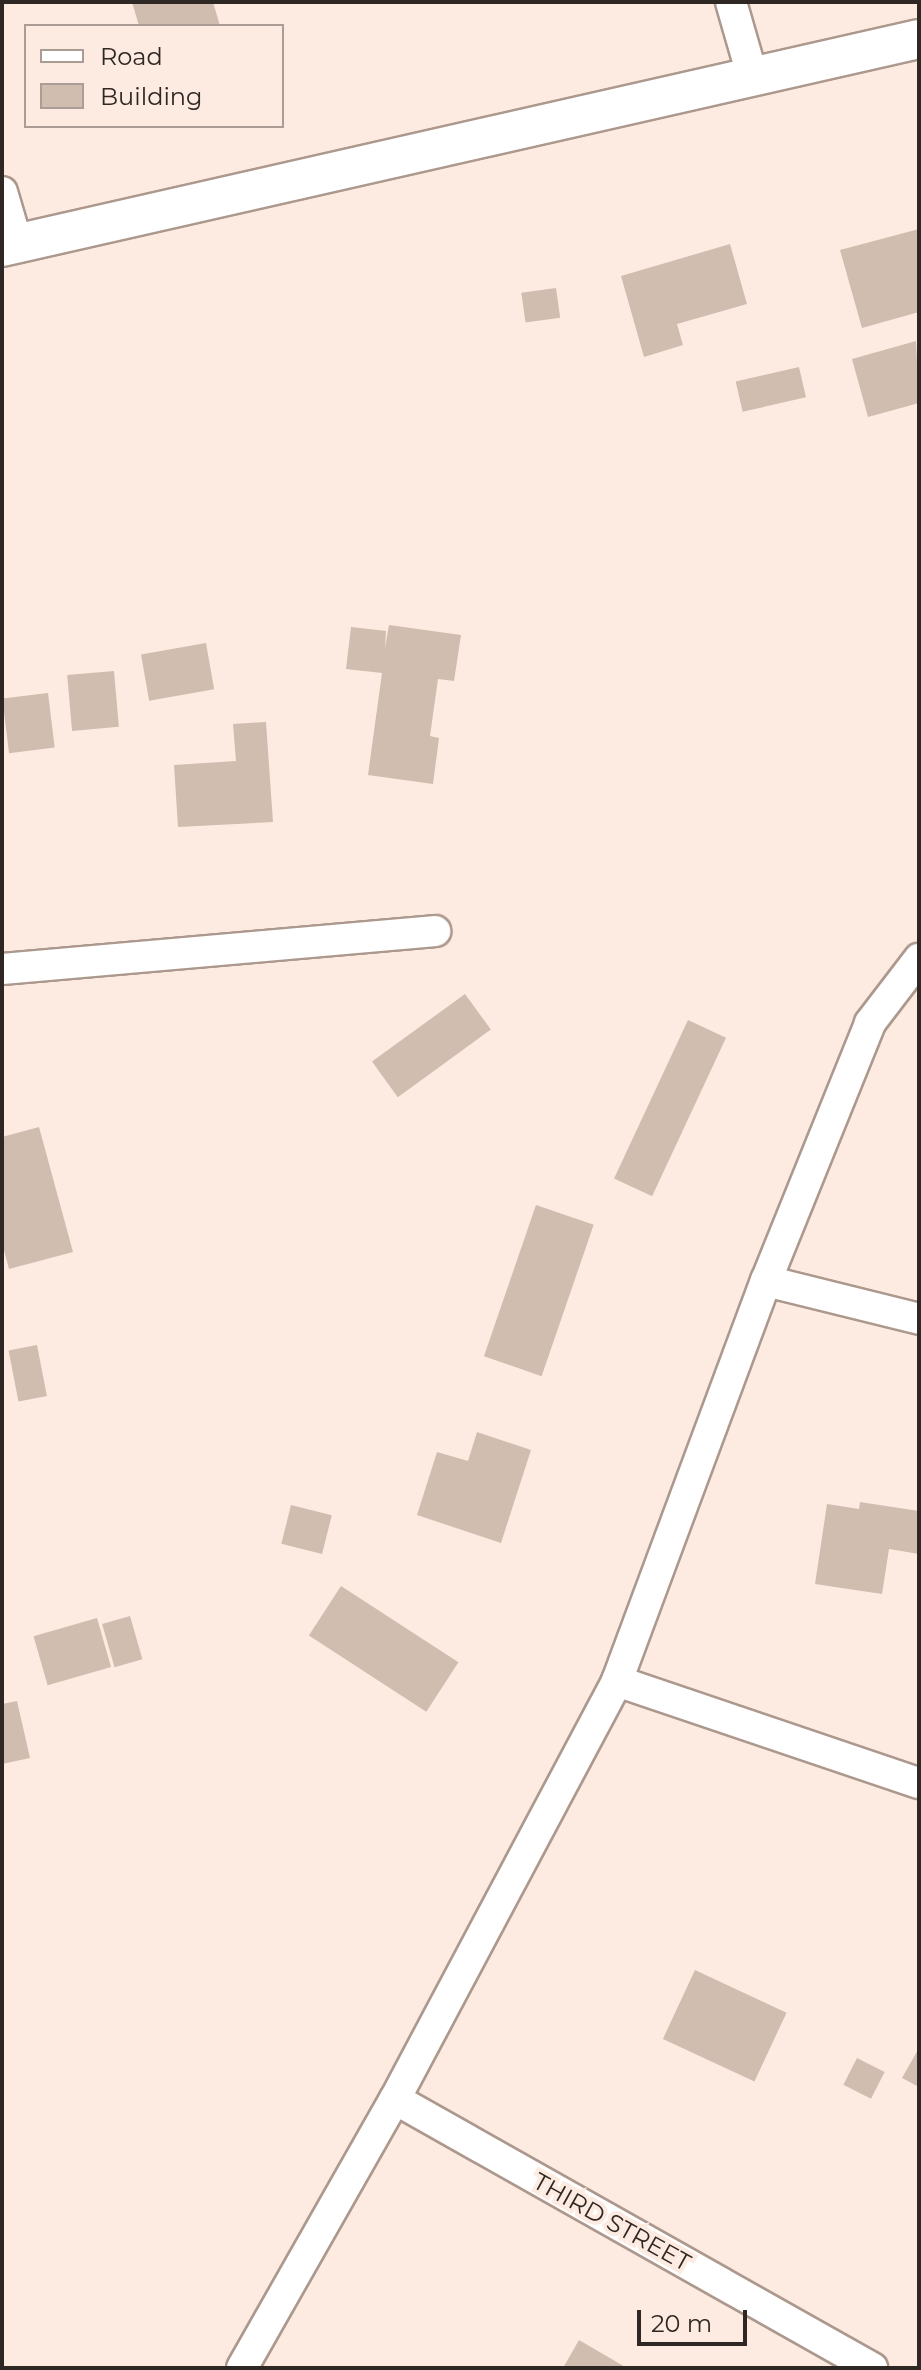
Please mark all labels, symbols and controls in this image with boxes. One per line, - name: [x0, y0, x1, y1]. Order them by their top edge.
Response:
- legend: [24, 24, 284, 128]
- text: Road: [100, 42, 163, 71]
- text: Building: [100, 82, 203, 111]
- street label: THIRD STREET: [528, 2167, 696, 2277]
- scale bar: [641, 2294, 751, 2344]
- text: 20 m: [651, 2309, 712, 2338]

